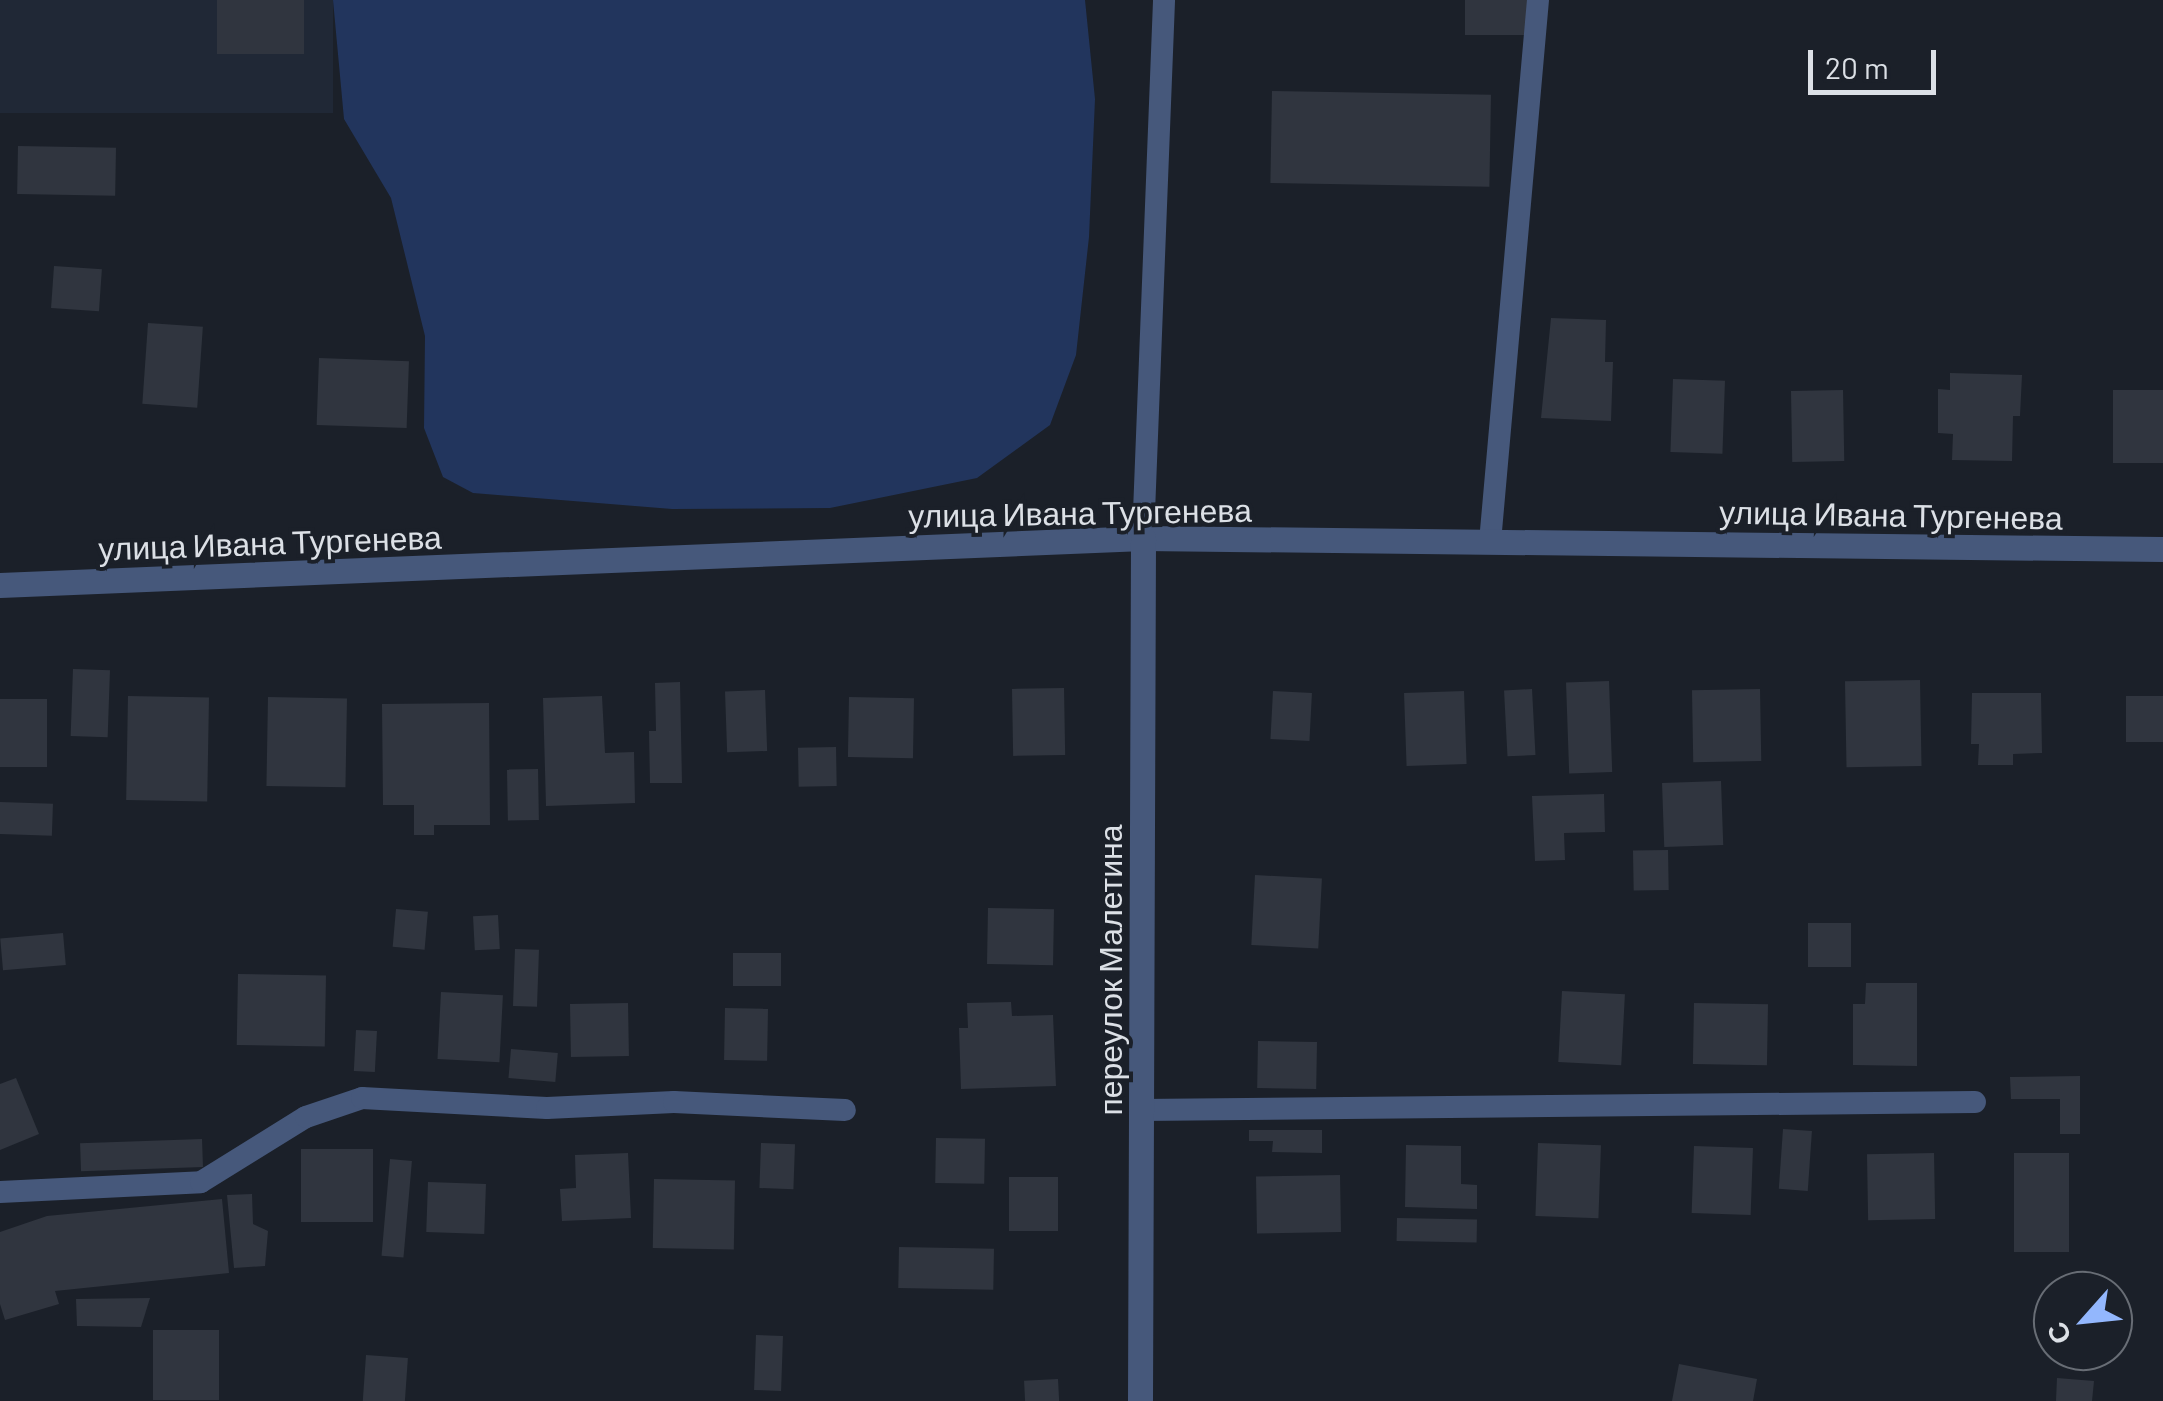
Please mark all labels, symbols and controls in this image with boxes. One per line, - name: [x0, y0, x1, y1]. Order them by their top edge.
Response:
- scale bar: [1813, 30, 1940, 92]
- text: 20 m: [1825, 49, 1889, 85]
- street label: улица Ивана Тургенева: [908, 490, 1252, 534]
- street label: улица Ивана Тургенева: [1719, 492, 2063, 536]
- street label: улица Ивана Тургенева: [98, 517, 442, 567]
- street label: переулок Малетина: [1090, 824, 1128, 1116]
- north arrow: [2033, 1271, 2133, 1371]
- text: С: [2038, 1317, 2078, 1350]

